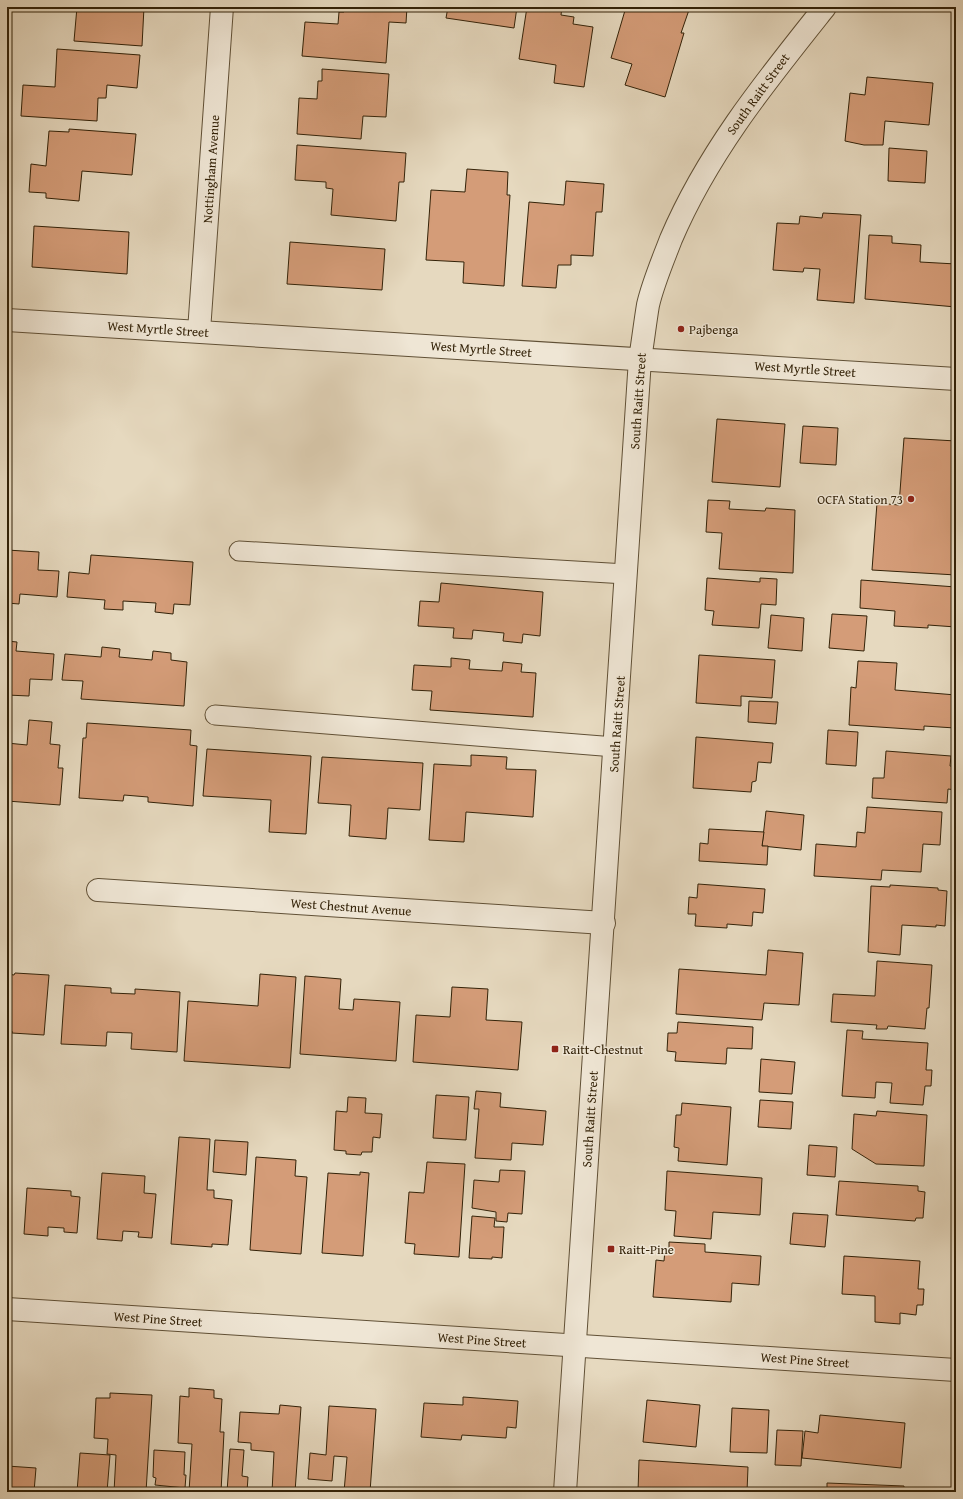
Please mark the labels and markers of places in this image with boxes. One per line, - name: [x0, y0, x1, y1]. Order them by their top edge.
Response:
- place label: Pajbenga: [689, 320, 739, 339]
- marker: Pajbenga: [676, 324, 686, 334]
- place label: OCFA Station 73: [817, 490, 903, 509]
- marker: OCFA Station 73: [906, 494, 916, 504]
- place label: Raitt-Chestnut: [563, 1040, 643, 1059]
- marker: Raitt-Chestnut: [550, 1044, 560, 1054]
- place label: Raitt-Pine: [619, 1240, 674, 1259]
- marker: Raitt-Pine: [606, 1244, 616, 1254]

